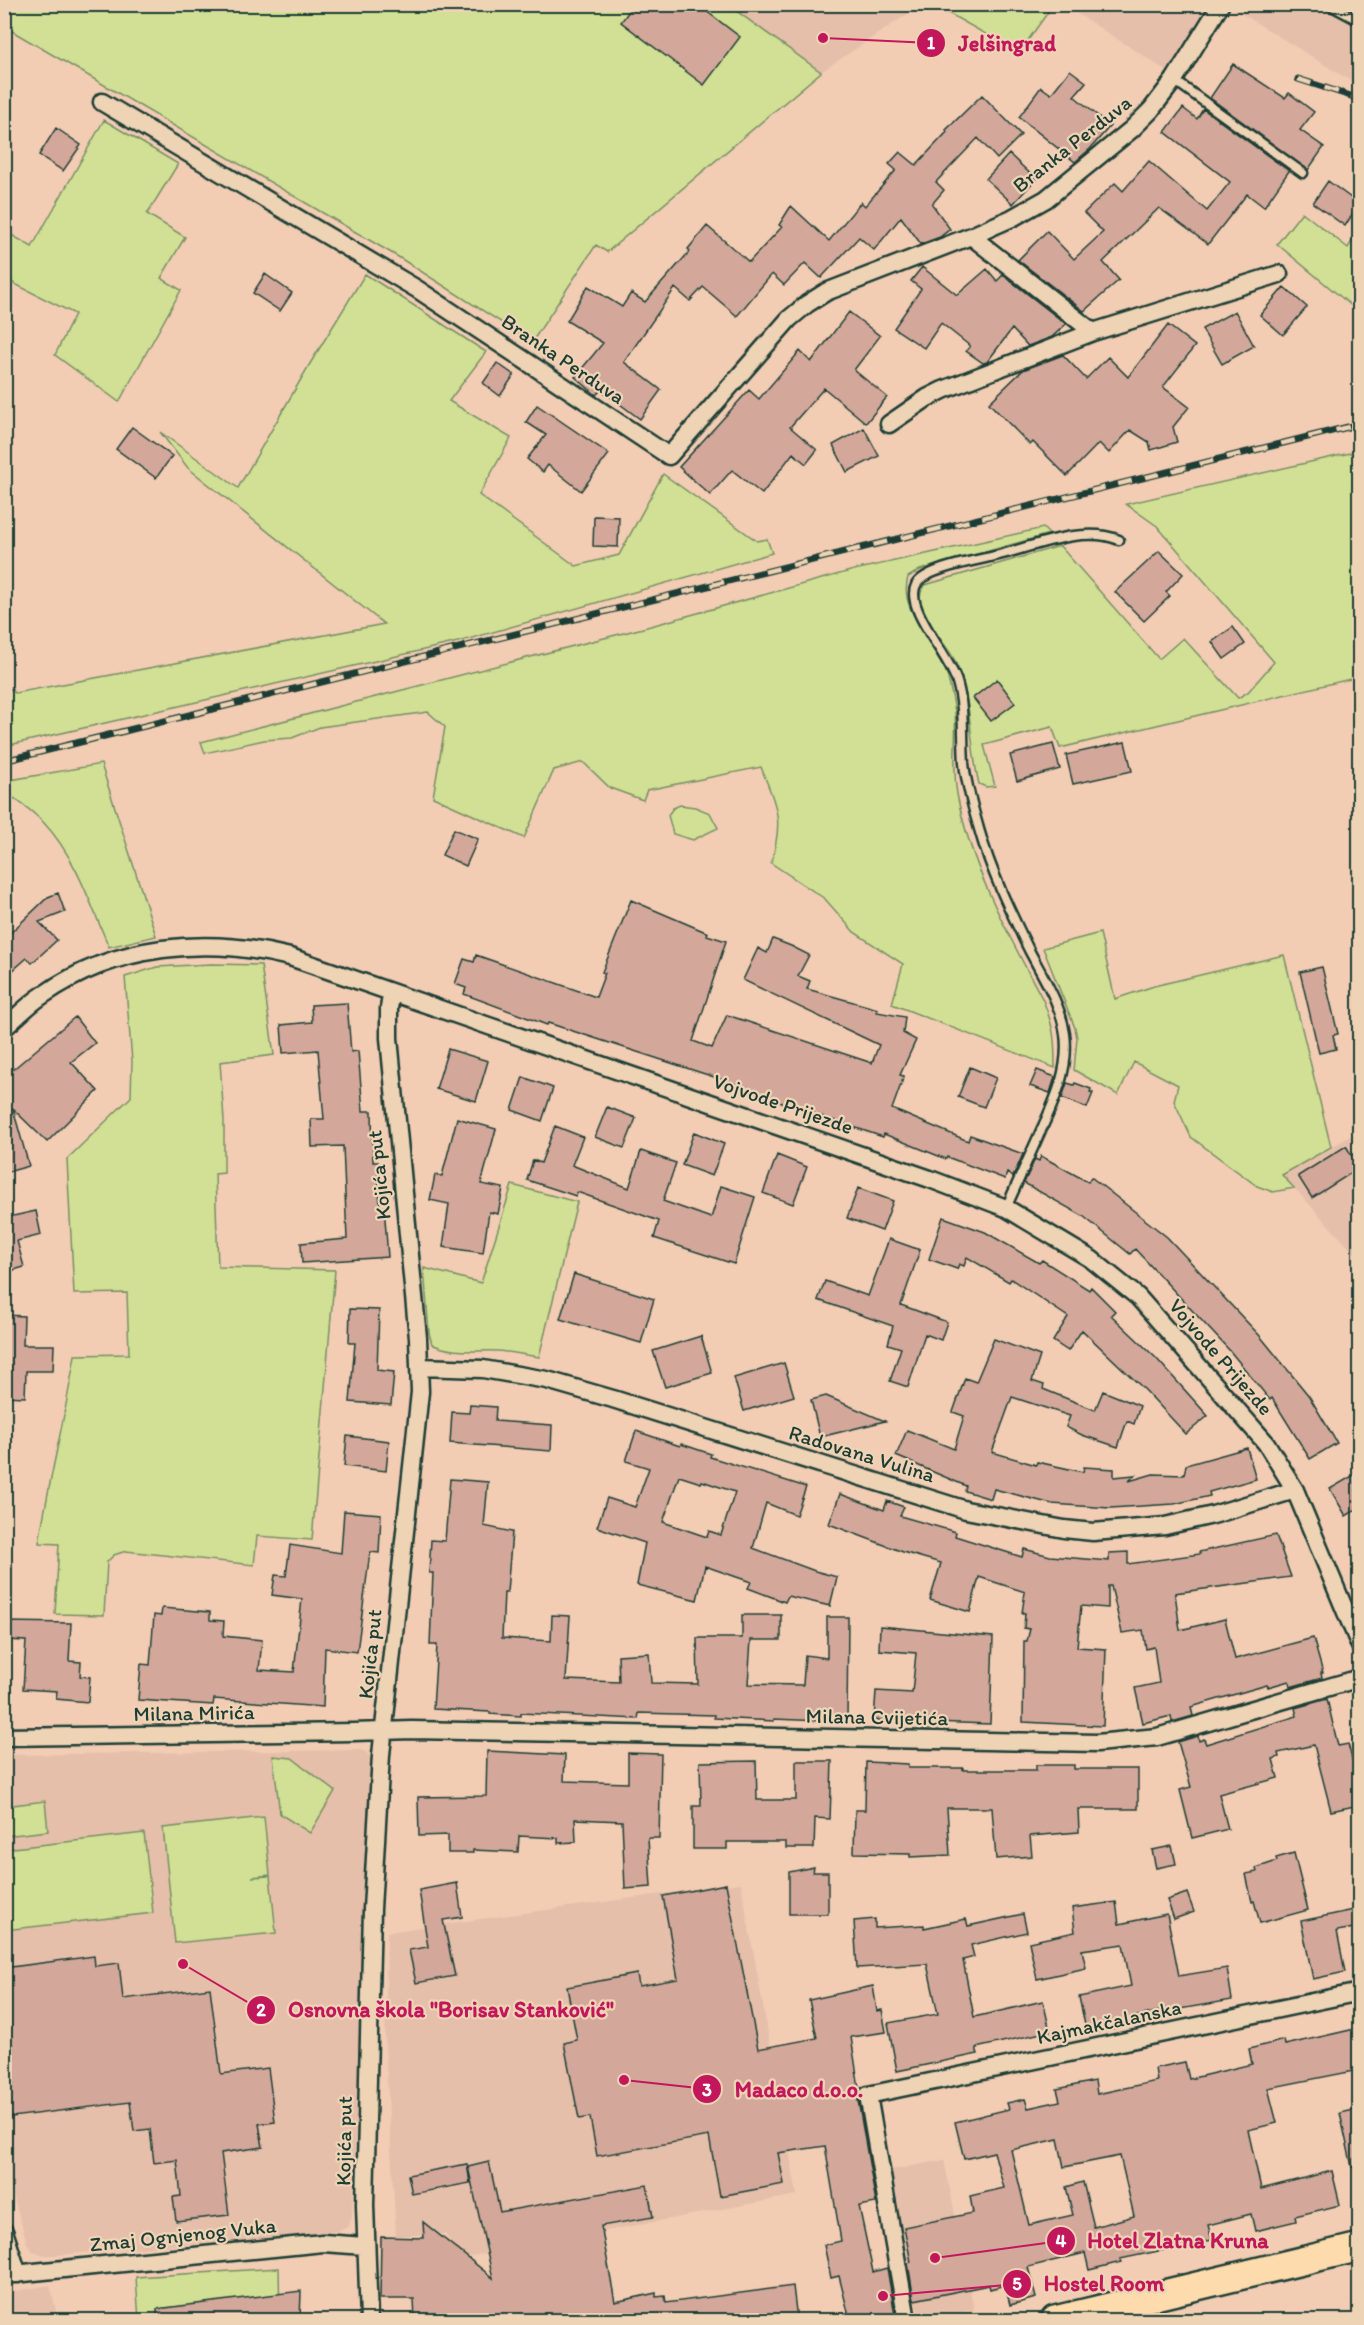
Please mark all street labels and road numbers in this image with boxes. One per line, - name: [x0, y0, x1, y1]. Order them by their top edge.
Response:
- street label: Branka Perduva: [1008, 90, 1136, 198]
- street label: Branka Perduva: [497, 308, 630, 409]
- street label: Vojvode Prijezde: [710, 1068, 856, 1139]
- street label: Kojića put: [361, 1129, 396, 1221]
- street label: Vojvode Prijezde: [1164, 1293, 1279, 1420]
- street label: Radovana Vulina: [786, 1419, 938, 1488]
- street label: Kojića put: [352, 1608, 387, 1700]
- street label: Milana Mirića: [133, 1699, 255, 1726]
- street label: Milana Cvijetića: [805, 1703, 949, 1730]
- street label: Kajmakčalanska: [1034, 1994, 1183, 2049]
- street label: Kojića put: [330, 2096, 357, 2186]
- street label: Zmaj Ognjenog Vuka: [88, 2212, 277, 2257]

